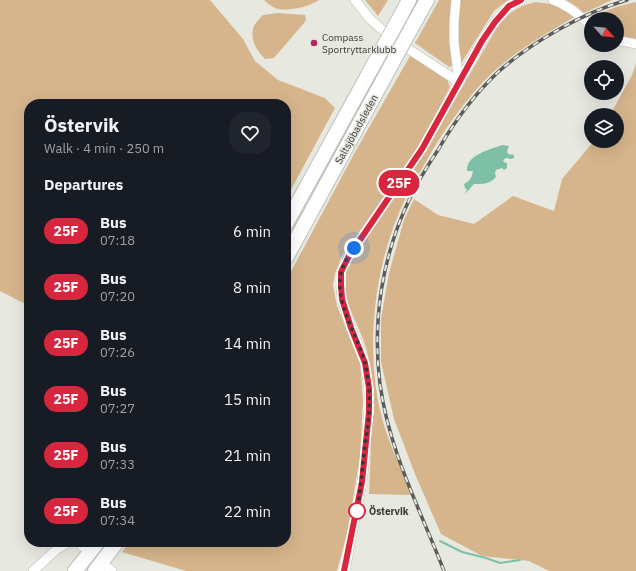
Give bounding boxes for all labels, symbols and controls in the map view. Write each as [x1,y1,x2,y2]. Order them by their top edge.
north arrow [584,12,624,52]
map controls [584,12,624,148]
place label: Compass Sportryttarklubb [322,31,397,56]
marker: Compass Sportryttarklubb [309,38,319,48]
button: locate [584,60,624,100]
street label: Saltsjöbadsleden [332,92,381,166]
button: layers [584,108,624,148]
button: heart [229,112,271,154]
text: Östervik [44,113,119,137]
text: Walk · 4 min · 250 m [44,140,164,157]
line badge: 25F [376,170,422,196]
text: 25F [387,174,412,192]
text: Departures [44,175,123,194]
text: Bus [100,213,127,232]
text: 25F [54,222,79,240]
text: 6 min [233,222,271,241]
text: 07:18 [100,232,135,249]
your location [344,238,364,258]
text: Bus [100,269,127,288]
text: 25F [54,278,79,296]
text: 8 min [233,278,271,297]
text: 07:20 [100,288,135,305]
text: Bus [100,325,127,344]
text: 25F [54,334,79,352]
text: 14 min [224,334,271,353]
text: 07:26 [100,344,135,361]
text: Bus [100,381,127,400]
text: 25F [54,390,79,408]
text: 15 min [224,390,271,409]
text: 07:27 [100,400,135,417]
text: Bus [100,437,127,456]
text: 25F [54,446,79,464]
text: 21 min [224,446,271,465]
text: 07:33 [100,456,135,473]
text: Bus [100,493,127,512]
text: 25F [54,502,79,520]
text: 22 min [224,502,271,521]
marker: Östervik [348,502,366,520]
place label: Östervik [369,505,409,518]
text: 07:34 [100,512,135,529]

